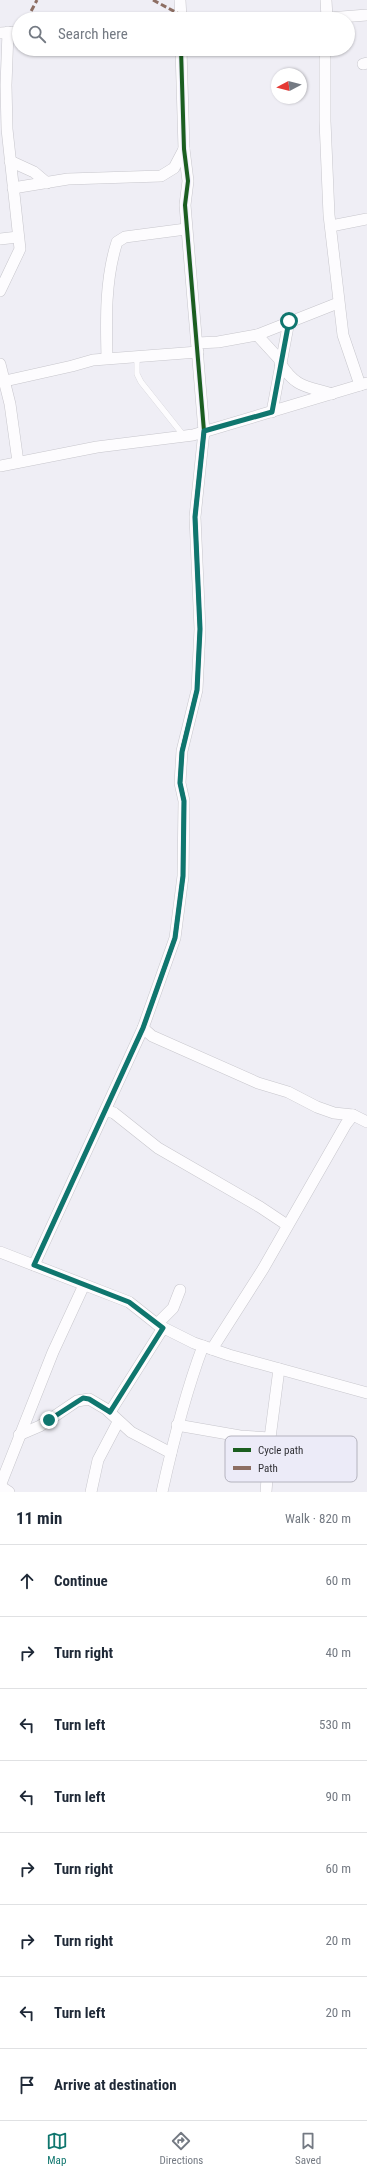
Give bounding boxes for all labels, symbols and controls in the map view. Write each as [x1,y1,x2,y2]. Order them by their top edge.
search box [12,12,355,56]
icon: search [26,23,48,45]
text: Search here [58,25,128,43]
north arrow [271,68,307,104]
route start [280,312,298,330]
route end [40,1411,58,1429]
legend [225,1436,357,1482]
text: Cycle path [258,1444,303,1457]
text: Path [258,1462,278,1475]
text: 11 min [16,1508,62,1528]
text: Walk · 820 m [285,1511,351,1526]
icon: ahead [16,1570,38,1592]
text: Continue [54,1572,108,1590]
text: 60 m [325,1573,351,1588]
icon: right [16,1642,38,1664]
text: Turn right [54,1644,113,1662]
text: 40 m [325,1645,351,1660]
icon: left [16,1714,38,1736]
text: Turn left [54,1716,105,1734]
text: 530 m [319,1717,351,1732]
icon: left [16,1786,38,1808]
text: Turn left [54,1788,105,1806]
text: 90 m [325,1789,351,1804]
icon: right [16,1858,38,1880]
text: Turn right [54,1860,113,1878]
text: 60 m [325,1861,351,1876]
icon: right [16,1930,38,1952]
text: Turn right [54,1932,113,1950]
text: 20 m [325,1933,351,1948]
icon: left [16,2002,38,2024]
text: Turn left [54,2004,105,2022]
text: 20 m [325,2005,351,2020]
icon: arrive [16,2074,38,2096]
text: Arrive at destination [54,2076,177,2094]
tab: Map [46,2130,68,2167]
tab: Directions [159,2130,203,2167]
tab: Saved [295,2130,321,2167]

